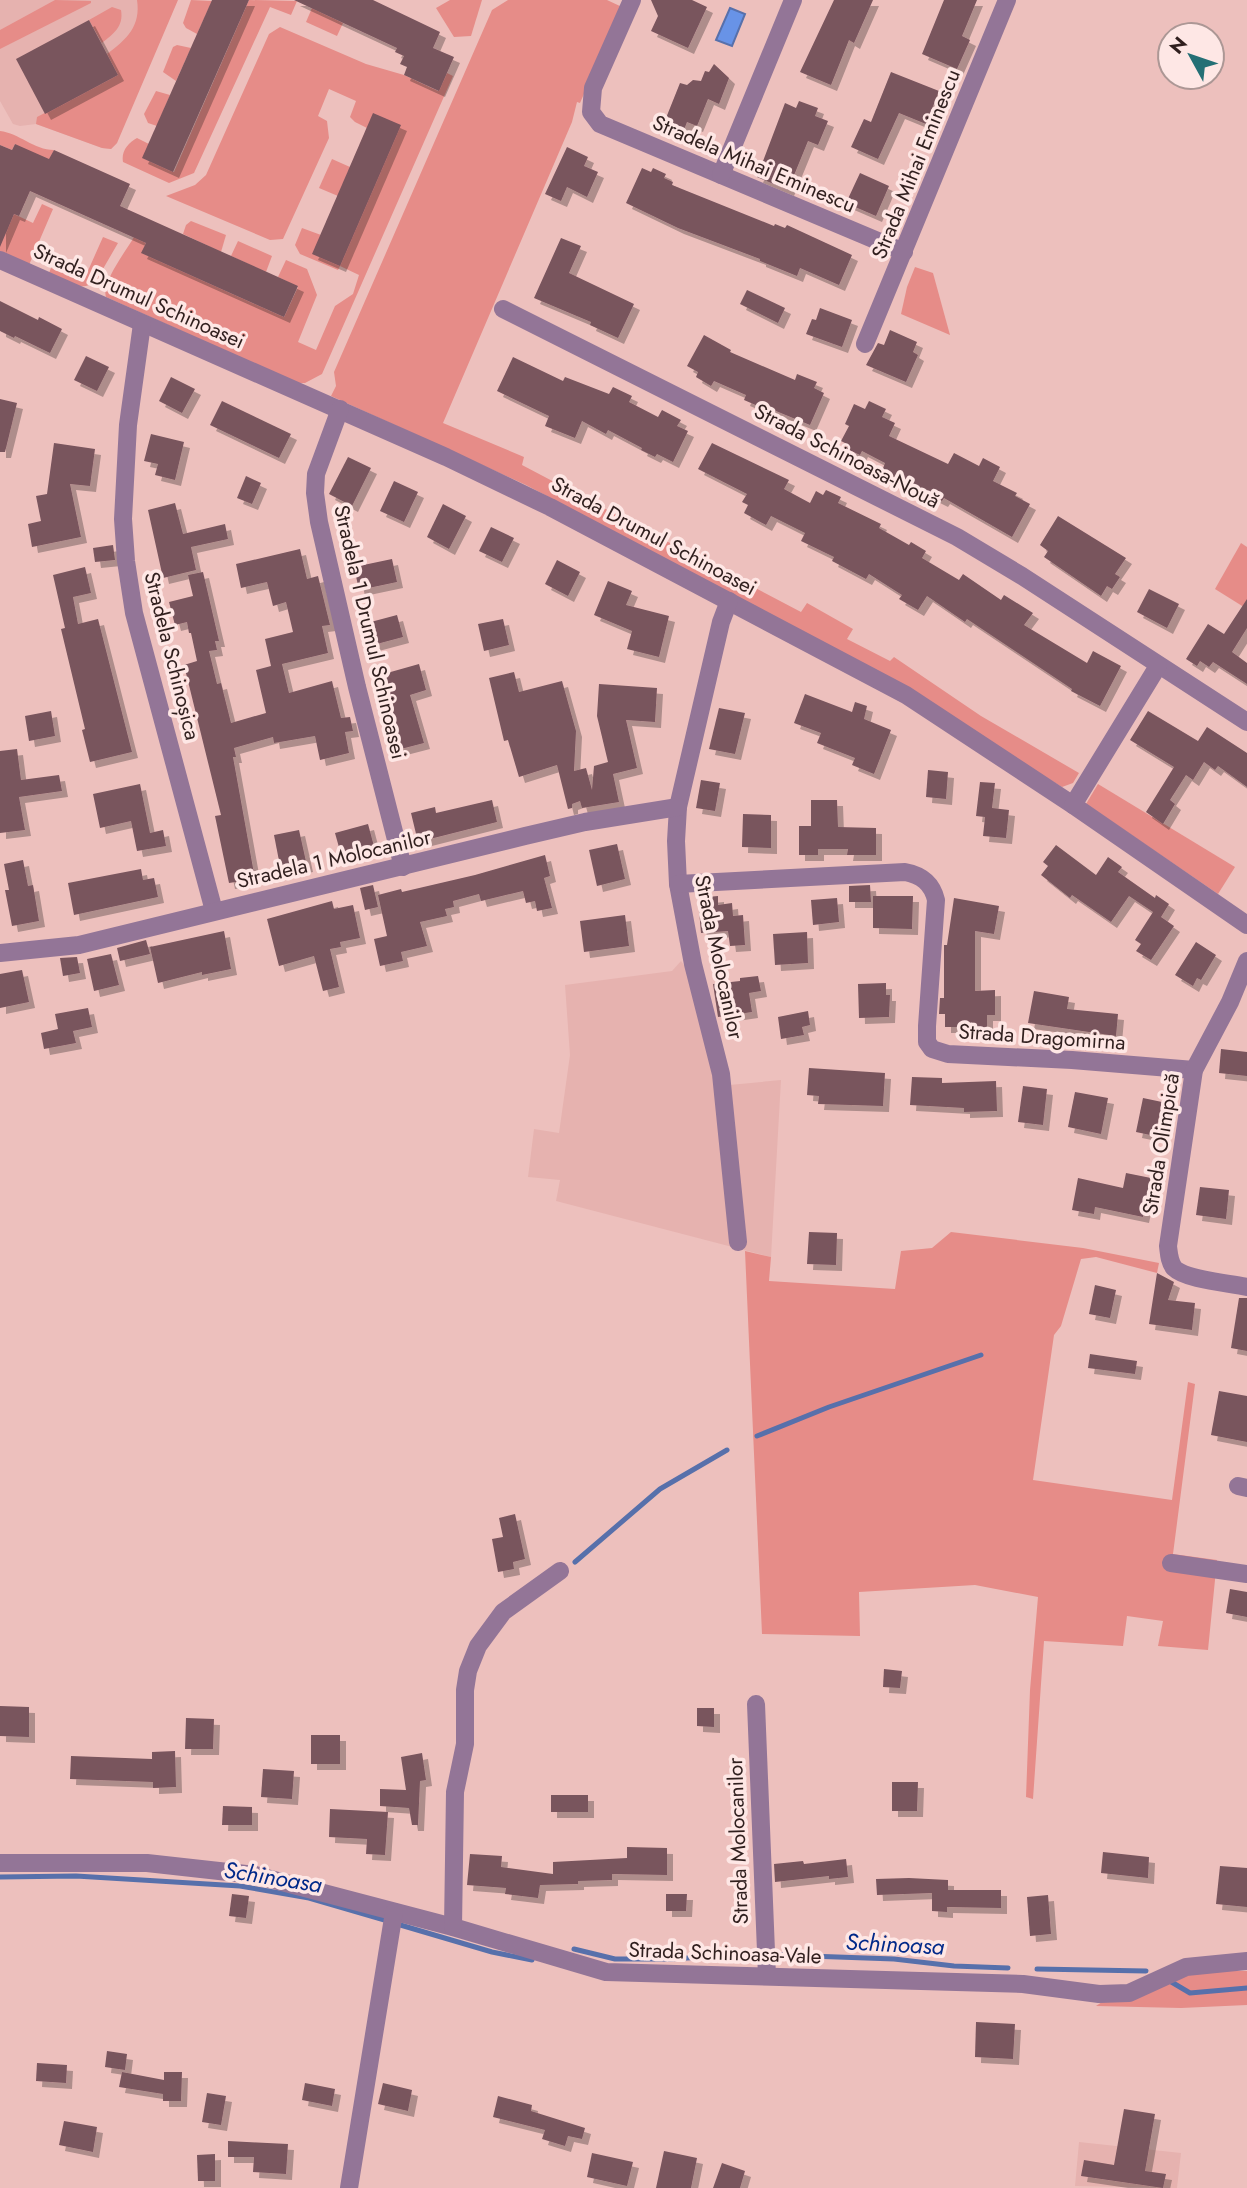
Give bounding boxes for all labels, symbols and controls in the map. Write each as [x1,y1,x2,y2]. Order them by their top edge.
north arrow [1156,21,1226,91]
text: N [1163,31,1194,60]
street label: Strada Mihai Eminescu [864,65,968,263]
street label: Stradela Mihai Eminescu [648,108,860,220]
street label: Strada Drumul Schinoasei [28,236,250,356]
street label: Strada Schinoasa-Nouă [749,396,945,516]
street label: Strada Drumul Schinoasei [546,469,762,603]
street label: Stradela 1 Drumul Schinoasei [326,502,414,762]
street label: Stradela Schinoșica [137,569,207,743]
street label: Stradela 1 Molocanilor [234,822,435,896]
street label: Strada Molocanilor [687,872,751,1043]
street label: Strada Dragomirna [957,1016,1127,1058]
street label: Strada Olimpică [1135,1071,1187,1217]
street label: Strada Molocanilor [720,1756,756,1925]
water label: Schinoasa [222,1852,325,1902]
water label: Schinoasa [845,1924,945,1964]
street label: Strada Schinoasa-Vale [628,1935,822,1971]

